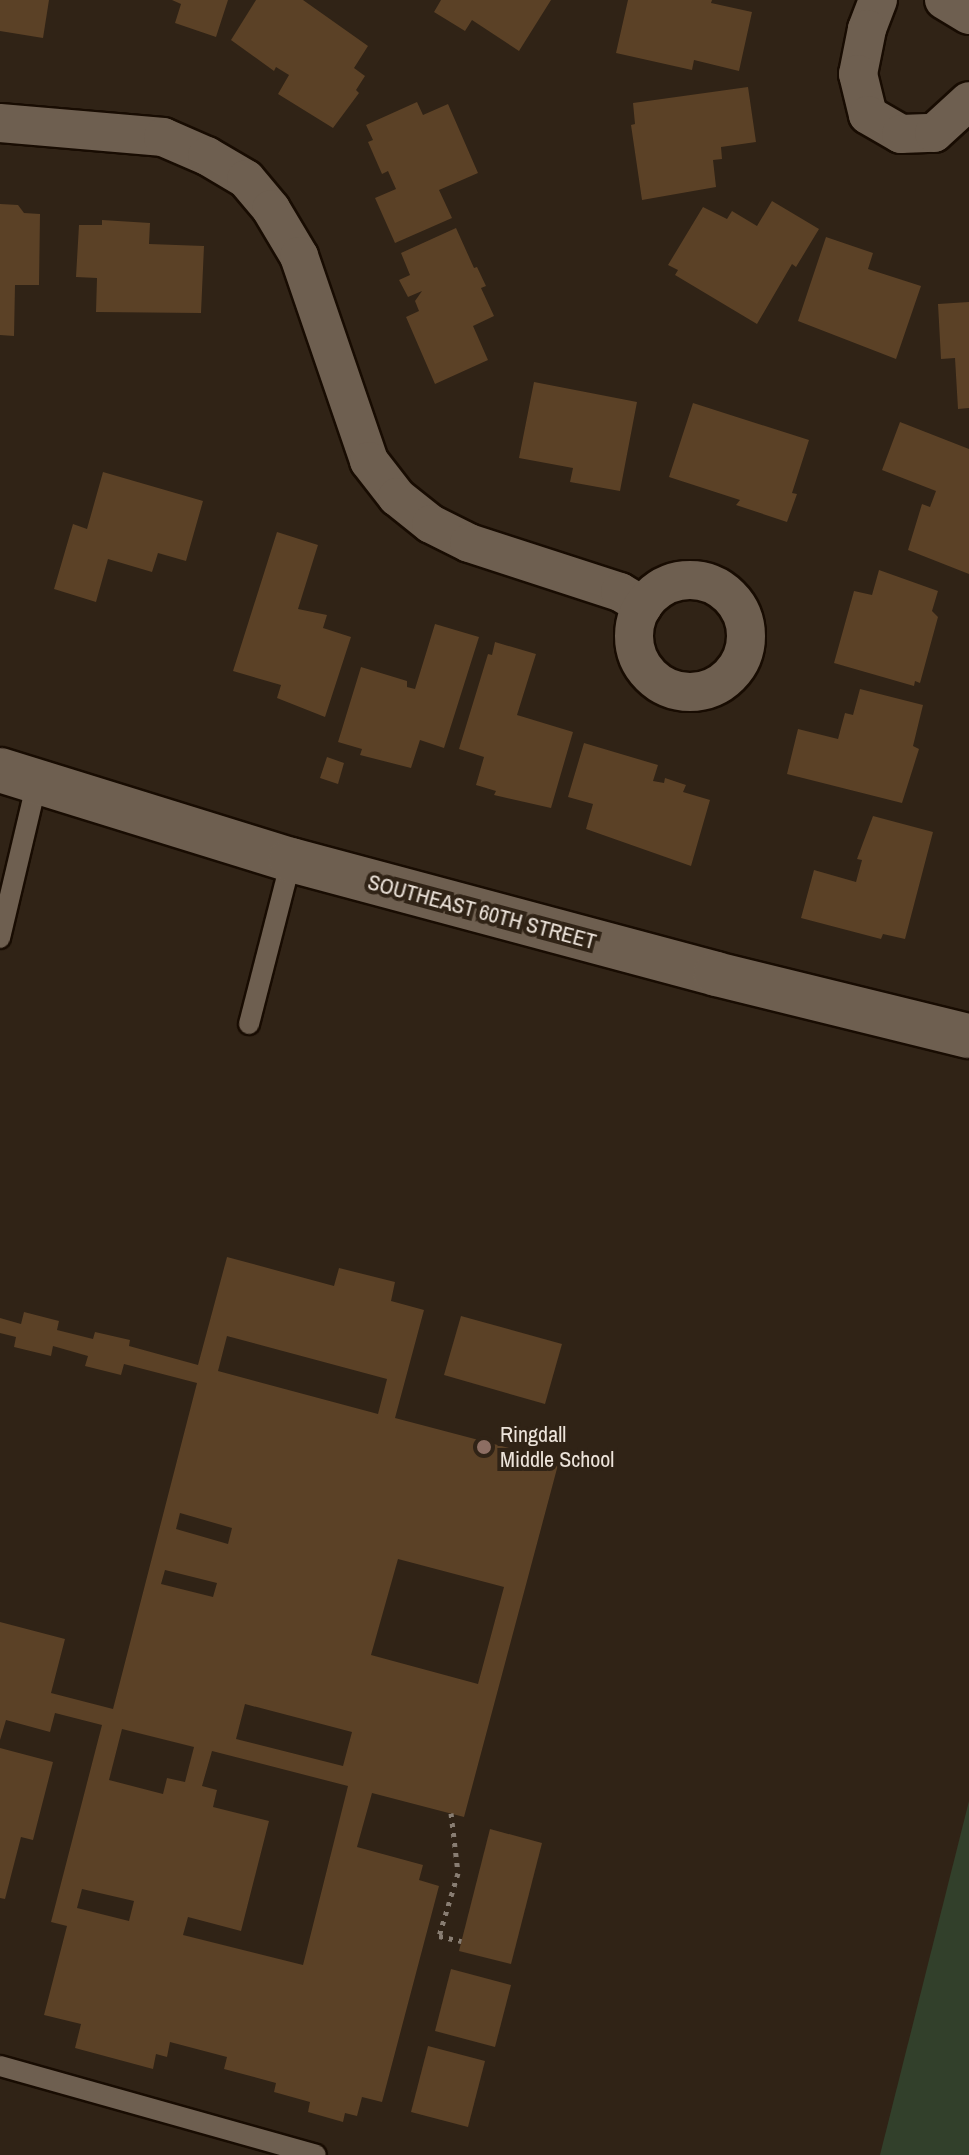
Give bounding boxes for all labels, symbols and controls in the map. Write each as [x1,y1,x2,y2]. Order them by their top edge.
street label: SOUTHEAST 60TH STREET [365,869,599,955]
place label: Ringdall Middle School [500,1421,614,1472]
marker: Ringdall Middle School [475,1438,493,1456]

